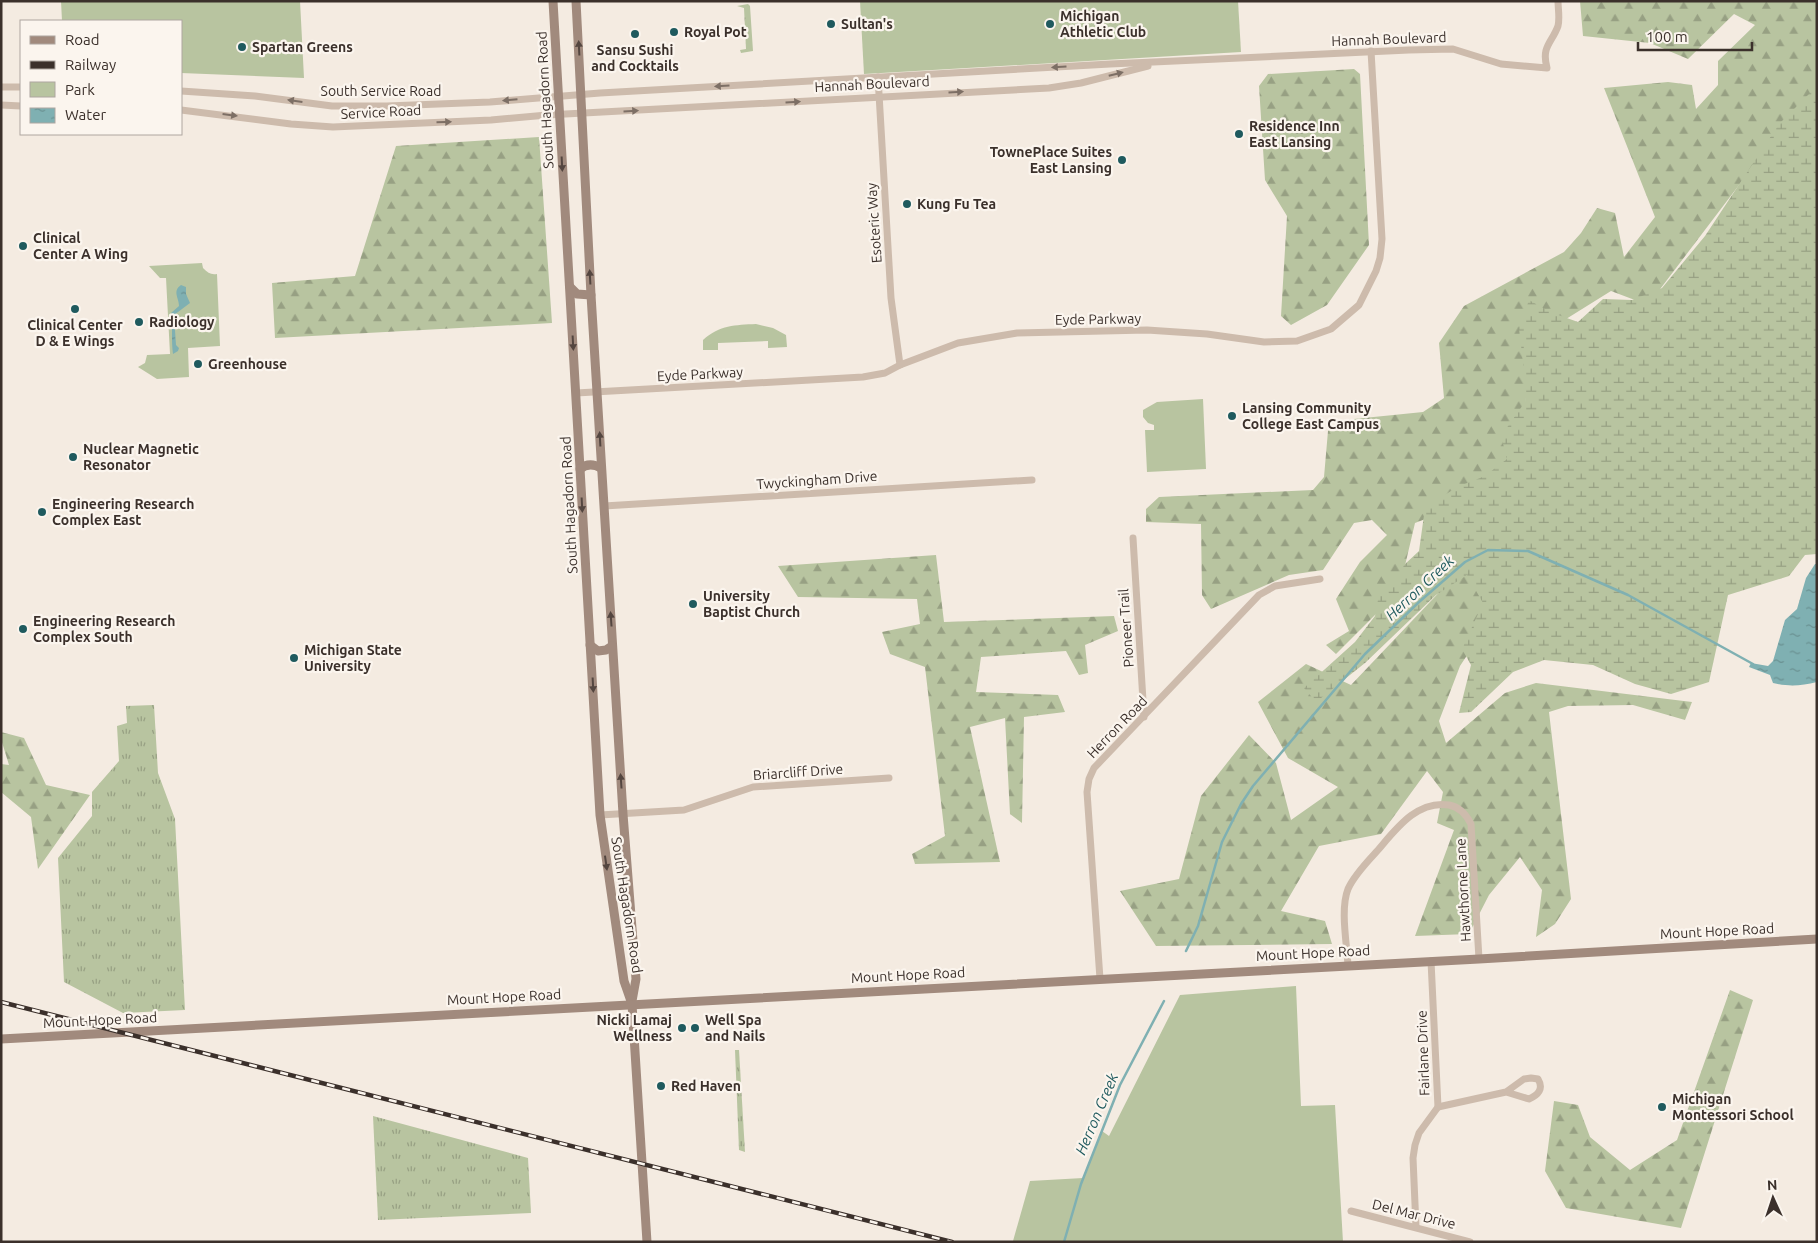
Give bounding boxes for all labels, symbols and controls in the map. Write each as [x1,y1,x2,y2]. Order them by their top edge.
place label: Michigan Athletic Club [1060,8,1146,40]
place label: Sultan's [841,16,893,32]
marker: Sultan's [825,18,837,30]
marker: Michigan Athletic Club [1044,18,1056,30]
legend [20,20,182,135]
scale bar [1638,20,1752,52]
place label: Royal Pot [684,24,747,40]
marker: Royal Pot [668,26,680,38]
marker: Sansu Sushi and Cocktails [629,28,641,40]
text: 100 m [1646,28,1688,45]
street label: Hannah Boulevard [1331,29,1447,49]
text: Road [65,31,100,48]
street label: South Hagadorn Road [533,31,557,169]
place label: Spartan Greens [252,39,353,55]
one-way arrow [574,39,582,55]
marker: Spartan Greens [236,41,248,53]
place label: Sansu Sushi and Cocktails [591,42,679,74]
text: Railway [65,56,116,73]
one-way arrow [1051,63,1067,71]
one-way arrow [1109,70,1124,78]
street label: Hannah Boulevard [814,73,930,95]
text: Park [65,81,95,98]
one-way arrow [714,82,730,90]
street label: South Service Road [321,83,441,99]
one-way arrow [948,88,964,96]
one-way arrow [502,96,518,104]
one-way arrow [287,97,303,105]
one-way arrow [786,97,802,105]
street label: Service Road [340,102,422,122]
text: Water [65,106,106,123]
one-way arrow [623,106,639,114]
one-way arrow [222,111,238,119]
one-way arrow [436,118,452,126]
place label: Residence Inn East Lansing [1249,118,1340,150]
marker: Residence Inn East Lansing [1233,128,1245,140]
place label: TownePlace Suites East Lansing [990,144,1112,176]
marker: TownePlace Suites East Lansing [1116,154,1128,166]
one-way arrow [559,156,567,172]
street label: Esoteric Way [863,182,885,264]
place label: Kung Fu Tea [917,196,996,212]
marker: Kung Fu Tea [901,198,913,210]
place label: Clinical Center A Wing [33,230,128,262]
marker: Clinical Center A Wing [17,240,29,252]
one-way arrow [585,269,593,285]
marker: Clinical Center D & E Wings [69,303,81,315]
street label: Eyde Parkway [1055,310,1141,328]
place label: Radiology [149,314,215,330]
marker: Radiology [133,316,145,328]
place label: Clinical Center D & E Wings [27,317,123,349]
one-way arrow [569,336,577,352]
place label: Greenhouse [208,356,287,372]
marker: Greenhouse [192,358,204,370]
street label: Eyde Parkway [657,364,744,384]
place label: Lansing Community College East Campus [1242,400,1379,432]
marker: Lansing Community College East Campus [1226,410,1238,422]
one-way arrow [595,431,603,447]
street label: South Hagadorn Road [557,436,581,574]
place label: Nuclear Magnetic Resonator [83,441,199,473]
marker: Nuclear Magnetic Resonator [67,451,79,463]
street label: Twyckingham Drive [756,468,878,492]
place label: Engineering Research Complex East [52,496,194,528]
one-way arrow [579,498,587,514]
marker: Engineering Research Complex East [36,506,48,518]
water label: Herron Creek [1382,552,1457,624]
place label: University Baptist Church [703,588,800,620]
street label: Pioneer Trail [1115,588,1137,668]
marker: University Baptist Church [687,598,699,610]
one-way arrow [606,611,614,627]
place label: Engineering Research Complex South [33,613,175,645]
marker: Engineering Research Complex South [17,623,29,635]
place label: Michigan State University [304,642,402,674]
marker: Michigan State University [288,652,300,664]
one-way arrow [589,677,597,693]
street label: Herron Road [1084,693,1150,761]
street label: Briarcliff Drive [752,761,844,783]
one-way arrow [616,773,624,789]
street label: South Hagadorn Road [608,836,646,974]
street label: Hawthorne Lane [1452,838,1474,942]
one-way arrow [603,855,611,871]
street label: Mount Hope Road [1659,920,1775,942]
street label: Mount Hope Road [1255,942,1371,964]
street label: Mount Hope Road [850,964,966,986]
street label: Mount Hope Road [446,986,562,1008]
street label: Mount Hope Road [42,1009,158,1031]
street label: Fairlane Drive [1414,1010,1432,1096]
place label: Nicki Lamaj Wellness [597,1012,672,1044]
place label: Well Spa and Nails [705,1012,766,1044]
marker: Nicki Lamaj Wellness [676,1022,688,1034]
marker: Well Spa and Nails [689,1022,701,1034]
water label: Herron Creek [1072,1070,1121,1157]
place label: Red Haven [671,1078,741,1094]
marker: Red Haven [655,1080,667,1092]
place label: Michigan Montessori School [1672,1091,1794,1123]
marker: Michigan Montessori School [1656,1101,1668,1113]
north arrow [1748,1173,1798,1223]
text: N [1767,1177,1778,1193]
street label: Del Mar Drive [1371,1196,1457,1232]

